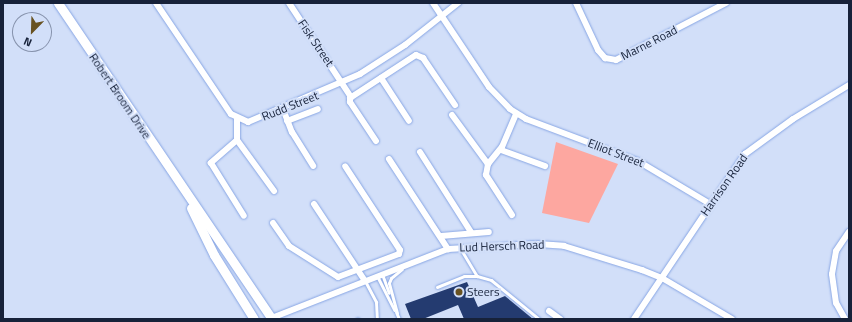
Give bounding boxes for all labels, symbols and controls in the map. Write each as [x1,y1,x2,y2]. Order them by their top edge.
north arrow [12,12,52,52]
street label: Fisk Street [295,17,337,69]
street label: Marne Road [618,23,680,63]
text: N [21,33,34,51]
street label: Robert Broom Drive [86,51,154,141]
street label: Rudd Street [259,88,321,124]
street label: Elliot Street [586,136,646,170]
street label: Harrison Road [697,151,751,219]
street label: Lud Hersch Road [459,237,545,255]
place label: Steers [467,285,499,299]
marker: Steers [454,287,464,297]

